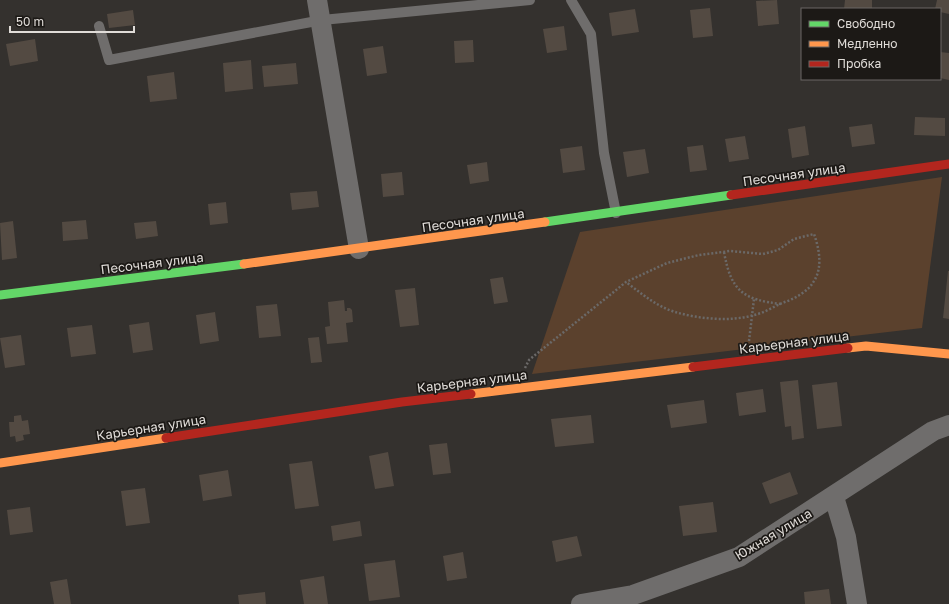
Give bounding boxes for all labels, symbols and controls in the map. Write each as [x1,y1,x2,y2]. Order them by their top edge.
scale bar [10,8,134,34]
legend [801,8,941,80]
text: 50 m [16,14,44,29]
text: Свободно [837,16,895,31]
text: Медленно [837,36,897,51]
text: Пробка [837,56,881,71]
street label: Песочная улица [742,159,846,189]
street label: Песочная улица [421,205,525,235]
street label: Песочная улица [100,249,204,277]
street label: Карьерная улица [738,327,850,357]
street label: Карьерная улица [416,366,528,396]
street label: Карьерная улица [95,410,207,444]
street label: Южная улица [732,505,814,563]

